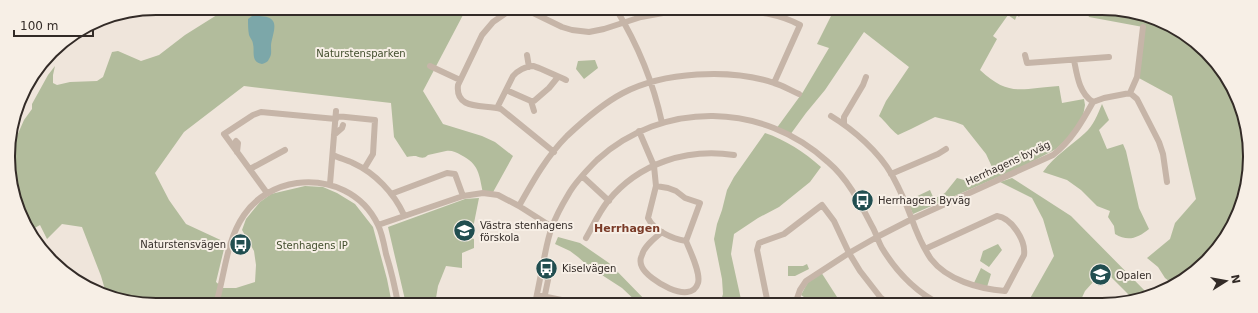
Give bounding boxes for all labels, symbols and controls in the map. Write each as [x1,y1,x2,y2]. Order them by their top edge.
scale bar [14,12,93,38]
text: 100 m [20,19,58,33]
park label: Naturstensparken [316,48,406,59]
street label: Herrhagens byväg [964,139,1052,187]
bus stop icon: Herrhagens Byväg [850,187,876,213]
place label: Herrhagens Byväg [878,195,970,206]
school or university icon: Västra stenhagens förskola [451,218,477,244]
place label: Västra stenhagens förskola [480,220,573,243]
district label: Herrhagen [594,222,660,235]
bus stop icon: Naturstensvägen [228,231,254,257]
place label: Naturstensvägen [140,239,226,250]
park label: Stenhagens IP [276,240,348,251]
bus stop icon: Kiselvägen [533,255,559,281]
north arrow [1206,261,1246,301]
school or university icon: Opalen [1087,262,1113,288]
place label: Kiselvägen [562,263,616,274]
place label: Opalen [1116,270,1152,281]
text: N [1228,273,1243,285]

